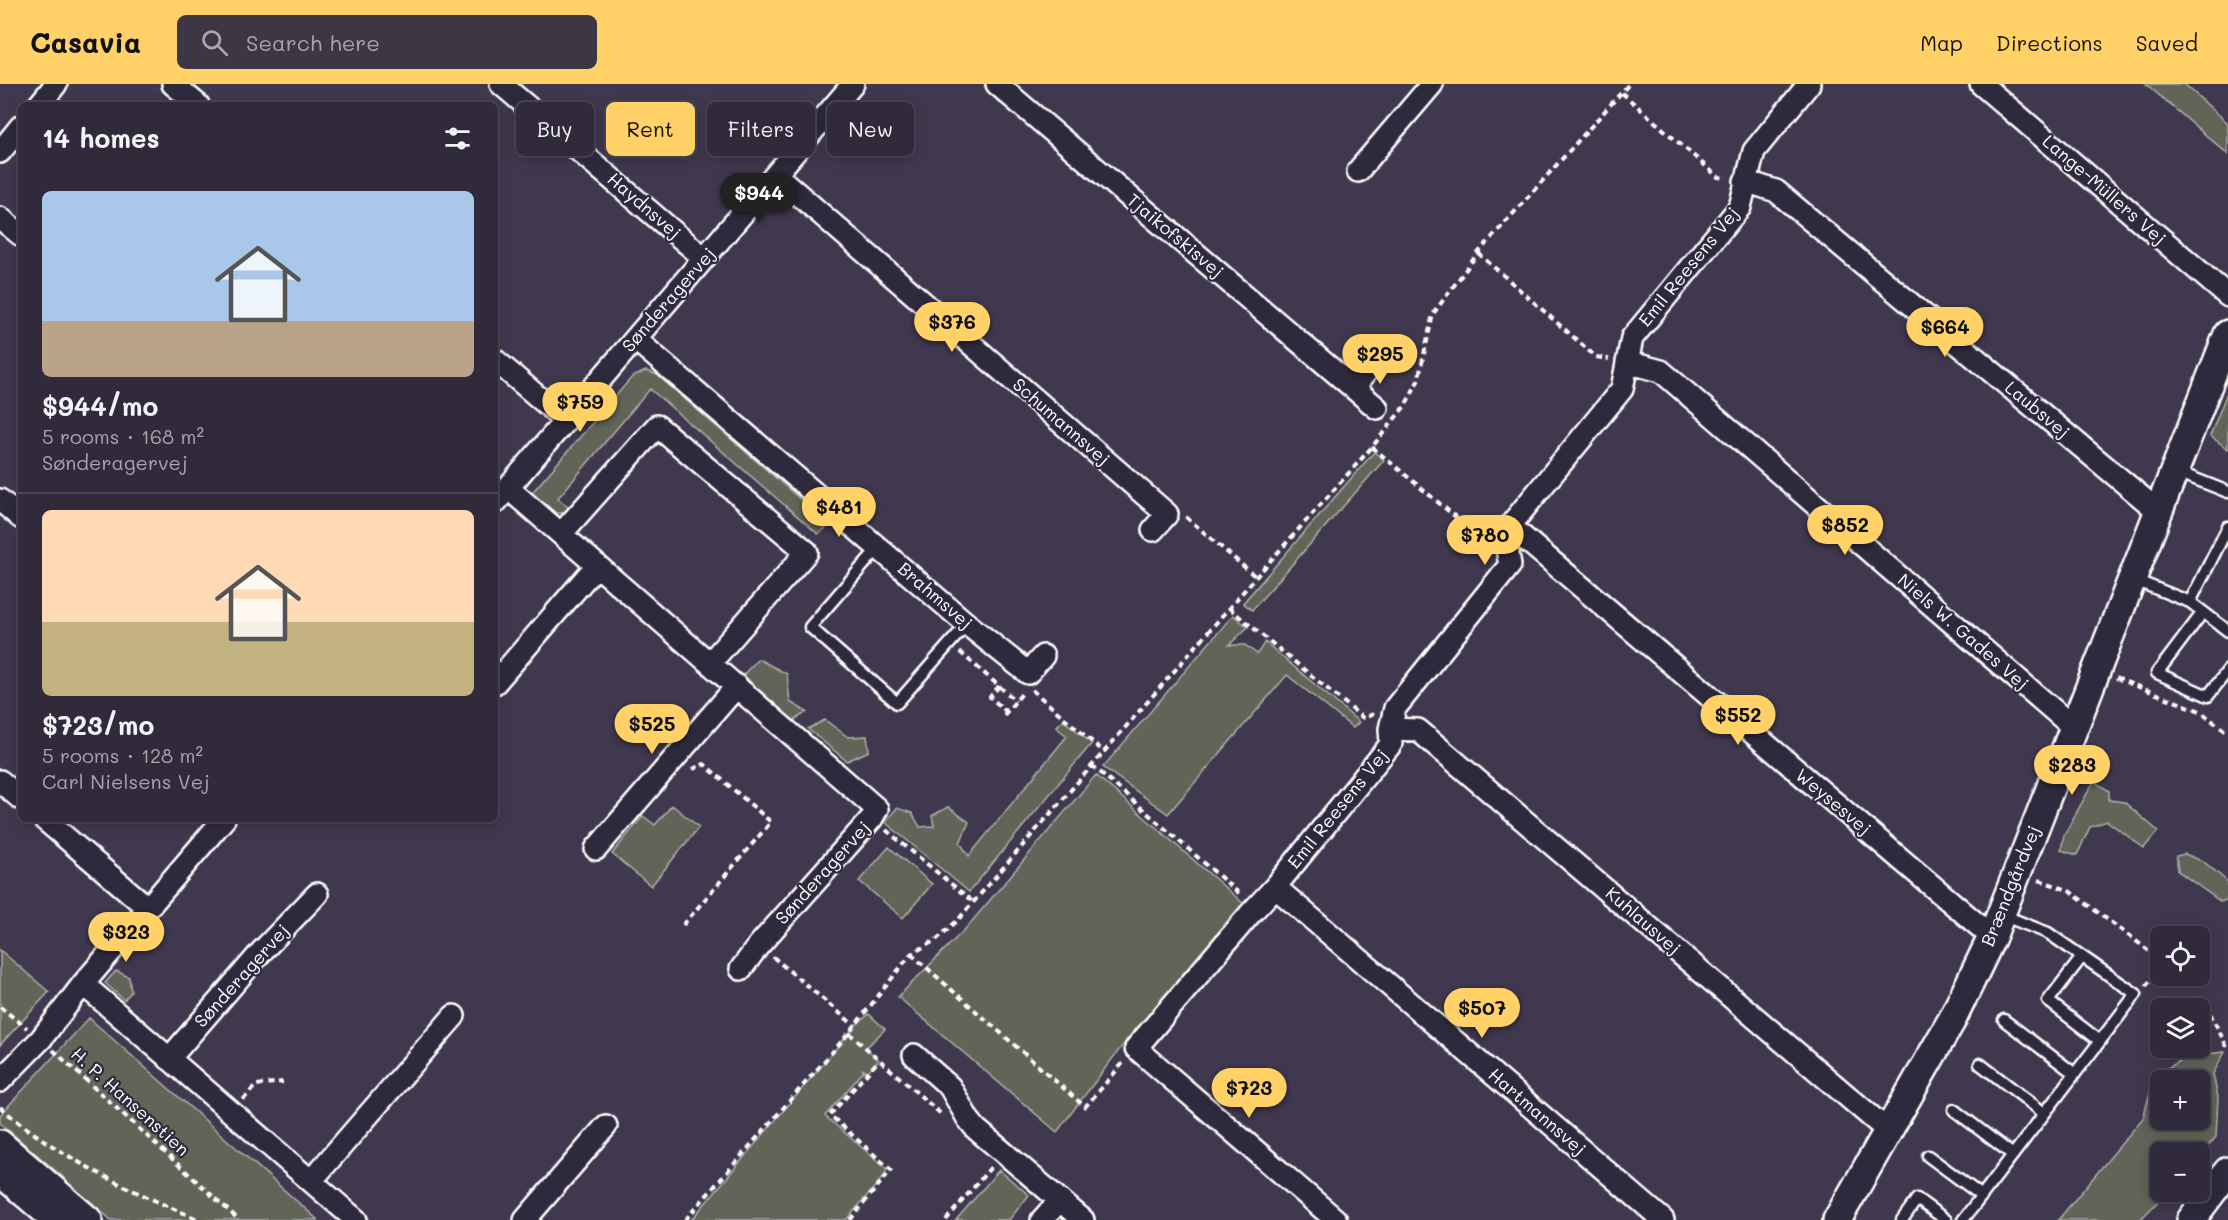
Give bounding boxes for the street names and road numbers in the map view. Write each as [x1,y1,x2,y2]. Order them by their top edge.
street label: Lange-Müllers Vej [2038,129,2172,250]
street label: Haydnsvej [603,167,687,244]
street label: Tjaikofskisvej [1122,188,1229,283]
street label: Emil Reesens Vej [1633,202,1744,331]
street label: Sønderagervej [616,242,720,357]
street label: Schumannsvej [1008,372,1115,470]
street label: Laubsvej [2000,375,2075,443]
street label: Brahmsvej [893,556,978,634]
street label: Niels W. Gades Vej [1893,568,2034,695]
street label: Emil Reesens Vej [1282,744,1393,873]
street label: Weysesvej [1791,763,1876,840]
street label: Sønderagervej [769,816,875,929]
street label: Brændgårdvej [1975,822,2045,950]
street label: Kuhlausvej [1601,881,1686,959]
street label: Sønderagervej [188,919,294,1032]
street label: H. P. Hansenstien [66,1042,195,1161]
street label: Hartmannsvej [1484,1062,1592,1160]

